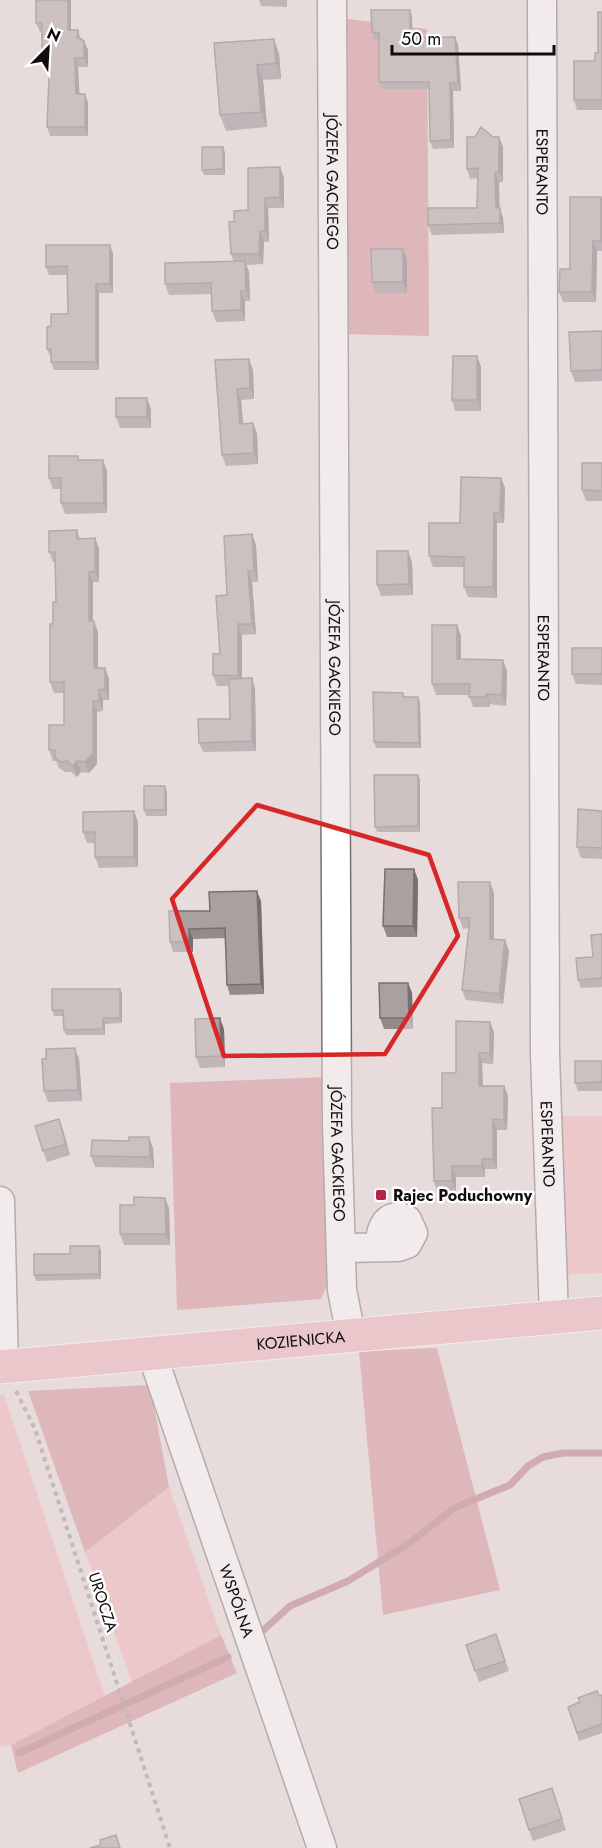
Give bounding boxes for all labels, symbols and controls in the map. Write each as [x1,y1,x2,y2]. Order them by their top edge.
north arrow [18,18,78,78]
scale bar [392,18,554,56]
text: N [43,22,64,48]
text: 50 m [401,26,441,52]
street label: JÓZEFA GACKIEGO [321,112,345,250]
street label: ESPERANTO [531,129,554,215]
street label: JÓZEFA GACKIEGO [323,598,347,736]
street label: ESPERANTO [532,615,555,701]
street label: JÓZEFA GACKIEGO [325,1084,351,1222]
street label: ESPERANTO [535,1100,561,1188]
place label: Rajec Poduchowny [393,1184,533,1207]
marker: Rajec Poduchowny [374,1188,388,1202]
street label: KOZIENICKA [256,1325,346,1355]
street label: WSPÓLNA [214,1561,260,1641]
street label: UROCZA [83,1569,124,1635]

